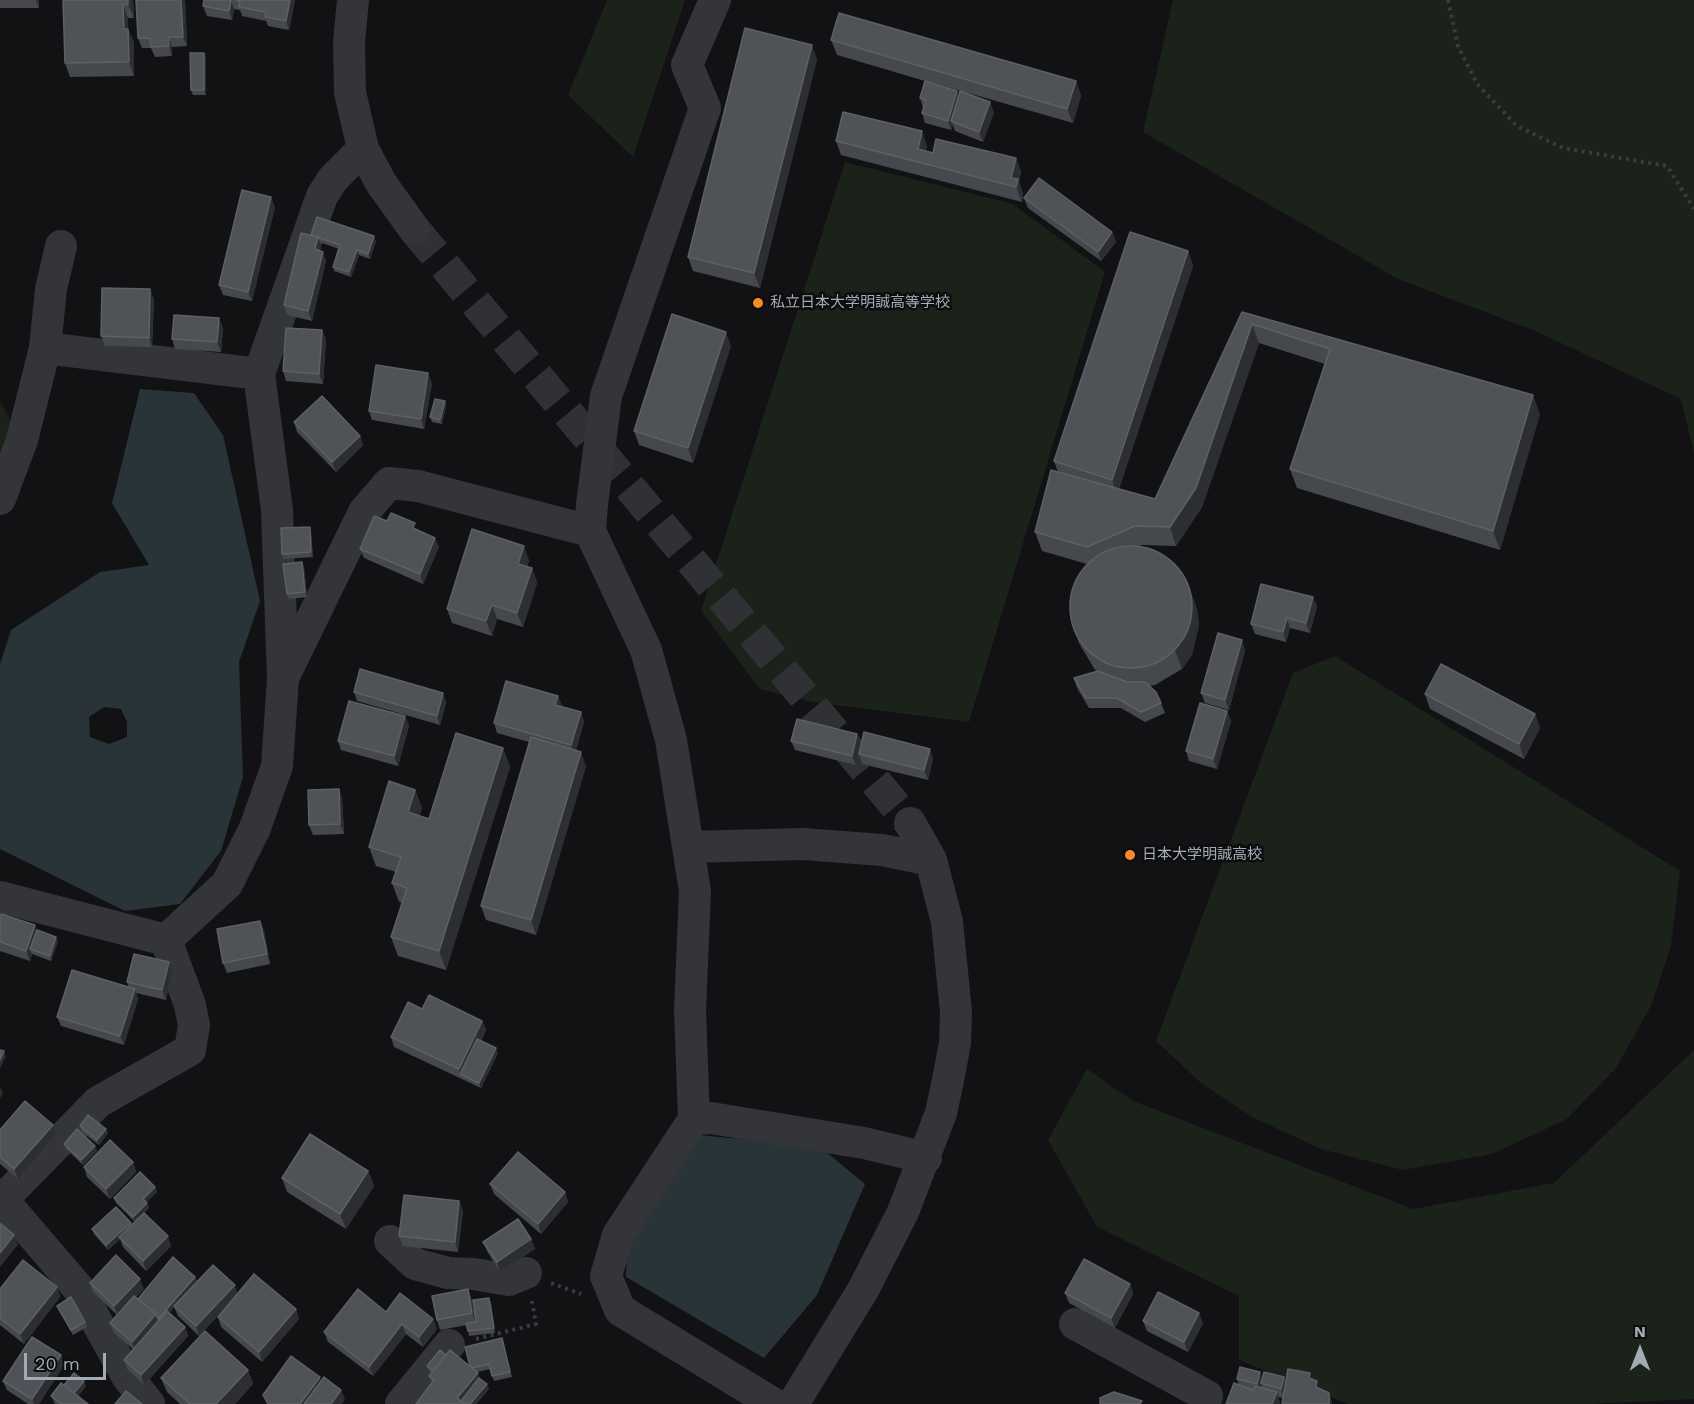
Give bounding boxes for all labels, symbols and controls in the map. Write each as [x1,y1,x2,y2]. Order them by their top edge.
place label: 私立日本大学明誠高等学校 [770,294,950,312]
marker: 私立日本大学明誠高等学校 [751,296,765,310]
place label: 日本大学明誠高校 [1142,846,1262,864]
marker: 日本大学明誠高校 [1123,848,1137,862]
north arrow [1610,1320,1670,1380]
text: N [1634,1322,1646,1341]
scale bar [27,1341,110,1379]
text: 20 m [35,1353,80,1374]

